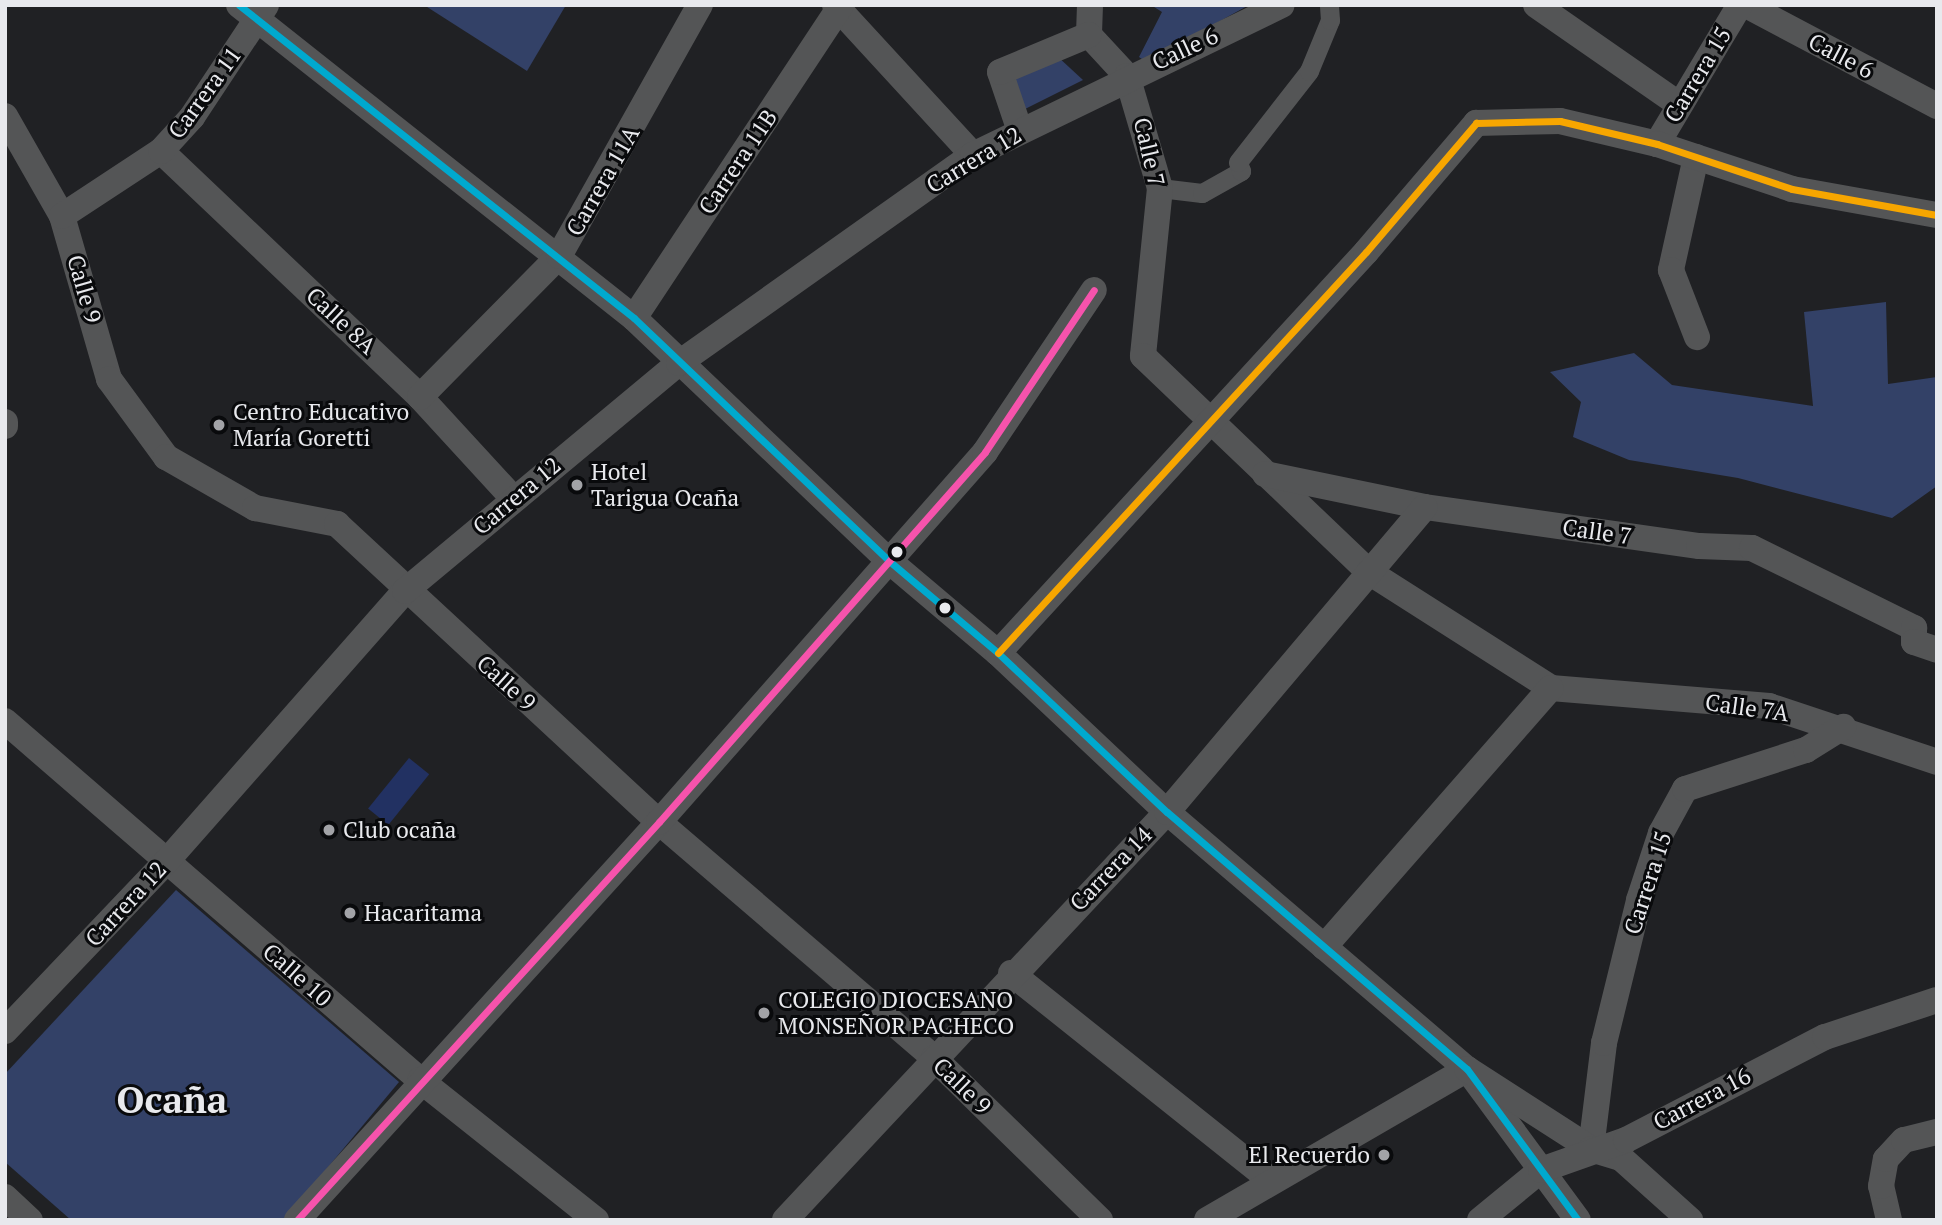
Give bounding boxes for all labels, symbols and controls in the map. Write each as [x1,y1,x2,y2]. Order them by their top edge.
street label: Calle 6 [1148,22,1222,76]
street label: Carrera 15 [1659,22,1737,128]
street label: Calle 6 [1804,27,1878,85]
street label: Carrera 11 [163,42,247,144]
street label: Carrera 11B [693,104,783,220]
street label: Calle 7 [1128,115,1170,189]
street label: Carrera 11A [561,121,645,241]
street label: Carrera 12 [921,121,1027,199]
street label: Calle 9 [61,252,107,326]
street label: Calle 8A [300,282,382,360]
place label: Centro Educativo María Goretti [233,398,409,452]
marker: Centro Educativo María Goretti [211,417,227,433]
street label: Carrera 12 [467,451,567,541]
place label: Hotel Tarigua Ocaña [591,458,739,512]
marker: Hotel Tarigua Ocaña [569,477,585,493]
street label: Calle 7 [1561,513,1633,551]
unlabelled marker [890,545,904,559]
unlabelled marker [938,601,952,615]
street label: Calle 9 [471,649,541,717]
street label: Calle 7A [1704,688,1790,728]
place label: Club ocaña [343,816,456,844]
street label: Carrera 14 [1064,821,1158,917]
marker: Club ocaña [321,822,337,838]
street label: Carrera 15 [1618,828,1678,938]
street label: Carrera 12 [80,856,172,952]
place label: Hacaritama [364,899,482,927]
marker: Hacaritama [342,905,358,921]
street label: Calle 10 [257,938,337,1012]
place label: COLEGIO DIOCESANO MONSEÑOR PACHECO [778,986,1014,1040]
marker: COLEGIO DIOCESANO MONSEÑOR PACHECO [756,1005,772,1021]
street label: Calle 9 [927,1052,997,1120]
street label: Carrera 16 [1649,1062,1755,1136]
district label: Ocaña [117,1078,227,1122]
place label: El Recuerdo [1249,1141,1370,1169]
marker: El Recuerdo [1376,1147,1392,1163]

